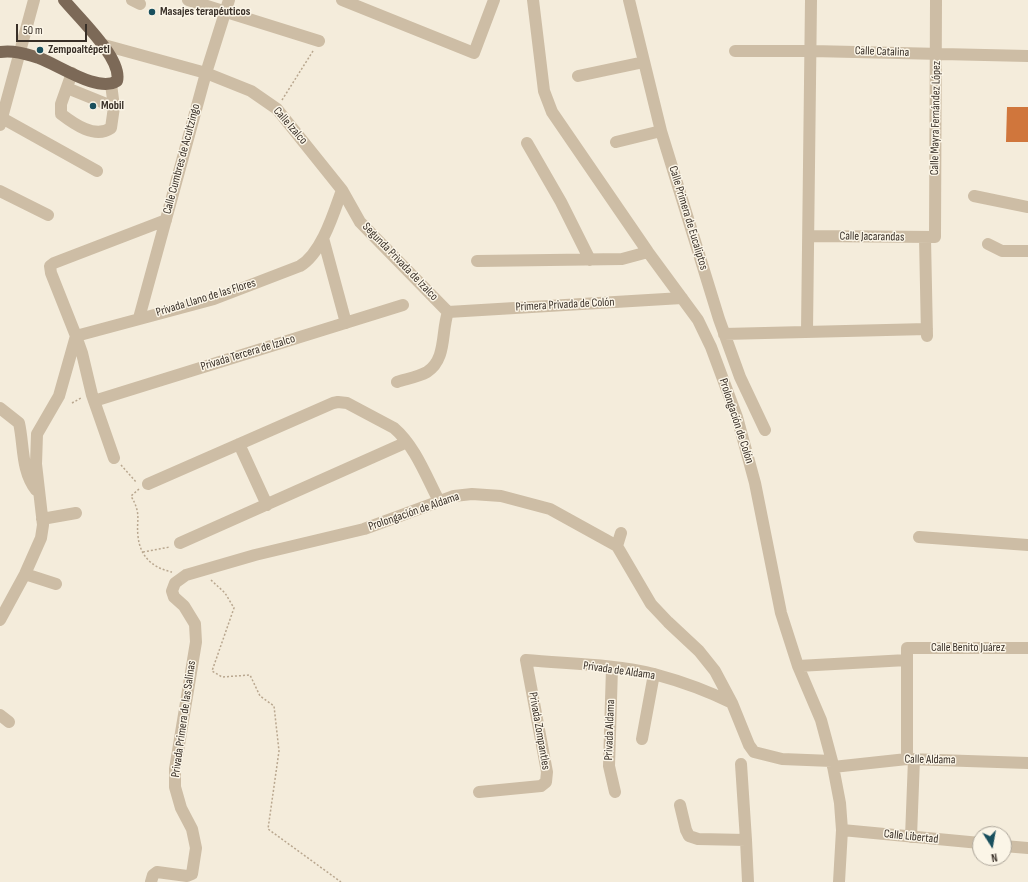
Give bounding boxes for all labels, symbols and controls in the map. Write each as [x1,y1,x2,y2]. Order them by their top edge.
place label: Masajes terapéuticos [160,5,250,19]
marker: Masajes terapéuticos [147,7,157,17]
scale bar [18,16,89,42]
text: 50 m [23,23,43,38]
place label: Zempoaltépetl [48,43,110,57]
street label: Calle Catalina [855,44,909,60]
marker: Zempoaltépetl [35,45,45,55]
street label: Calle Mayra Fernández López [928,61,944,175]
place label: Mobil [101,99,124,113]
marker: Mobil [88,101,98,111]
street label: Calle Cumbres de Acultzingo [160,102,204,216]
street label: Calle Izalco [270,104,310,148]
street label: Calle Primera de Eucaliptos [665,164,711,272]
street label: Segunda Privada de Izalco [359,220,441,304]
street label: Calle Jacarandas [840,229,904,245]
street label: Privada Llano de las Flores [154,276,258,320]
street label: Primera Privada de Colón [515,295,615,315]
street label: Privada Tercera de Izalco [199,332,297,374]
street label: Prolongación de Colón [715,377,757,465]
street label: Prolongación de Aldama [367,490,461,534]
street label: Calle Benito Juárez [931,641,1005,655]
street label: Privada de Aldama [582,659,656,683]
street label: Privada Primera de las Salinas [169,660,199,778]
street label: Privada Zompantles [525,691,553,771]
street label: Privada Aldama [602,699,618,761]
street label: Calle Aldama [904,752,956,768]
north arrow [972,826,1012,866]
street label: Calle Libertad [883,827,939,847]
text: N [990,850,998,864]

